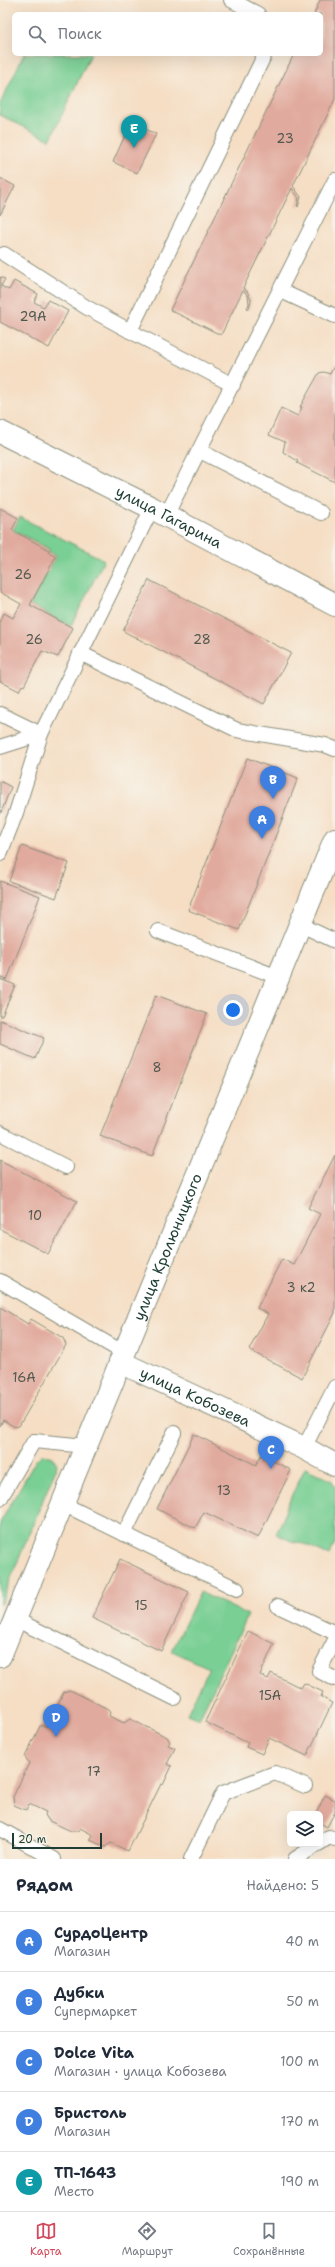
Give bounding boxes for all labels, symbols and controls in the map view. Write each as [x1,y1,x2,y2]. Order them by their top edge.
search box [12,12,323,56]
icon: search [26,23,48,45]
text: Поиск [58,24,102,44]
pin: E [121,115,147,148]
house number: 23 [276,130,294,147]
house number: 29А [20,308,46,325]
street label: улица Гагарина [112,481,226,553]
house number: 26 [14,566,32,583]
house number: 26 [25,631,43,648]
house number: 28 [193,631,211,648]
pin: B [260,766,286,799]
pin: A [249,806,275,839]
your location [223,1000,243,1020]
house number: 8 [152,1059,162,1076]
street label: улица Кролюницкого [129,1170,207,1324]
house number: 10 [28,1207,42,1224]
house number: 3 к2 [286,1279,316,1296]
street label: улица Кобозева [137,1363,254,1432]
house number: 16А [12,1369,36,1386]
pin: C [258,1436,284,1469]
house number: 13 [217,1482,231,1499]
house number: 15 [134,1597,148,1614]
house number: 15А [259,1687,281,1704]
pin: D [43,1704,69,1737]
house number: 17 [87,1763,101,1780]
map controls [287,1811,323,1847]
button: layers [287,1811,323,1847]
scale bar [12,1831,102,1850]
text: 20 m [18,1832,46,1847]
text: Рядом [16,1874,73,1896]
text: Найдено: 5 [246,1877,319,1894]
text: СурдоЦентр [54,1923,148,1943]
text: A [24,1933,34,1950]
text: 40 m [285,1933,319,1950]
text: Магазин [54,1943,110,1960]
text: Дубки [54,1983,104,2003]
text: B [25,1993,33,2010]
text: 50 m [286,1993,319,2010]
text: Супермаркет [54,2003,137,2020]
text: Dolce Vita [54,2043,134,2063]
text: C [25,2053,33,2070]
text: 100 m [280,2053,319,2070]
text: Магазин · улица Кобозева [54,2063,227,2080]
text: Бристоль [54,2103,127,2123]
text: D [24,2113,34,2130]
text: 170 m [281,2113,319,2130]
text: Магазин [54,2123,110,2140]
text: ТП-1643 [54,2163,116,2183]
text: E [25,2173,33,2190]
text: 190 m [280,2173,319,2190]
text: Место [54,2183,94,2200]
tab: Карта [30,2220,62,2259]
tab: Маршрут [122,2220,173,2259]
tab: Сохранённые [233,2220,305,2259]

